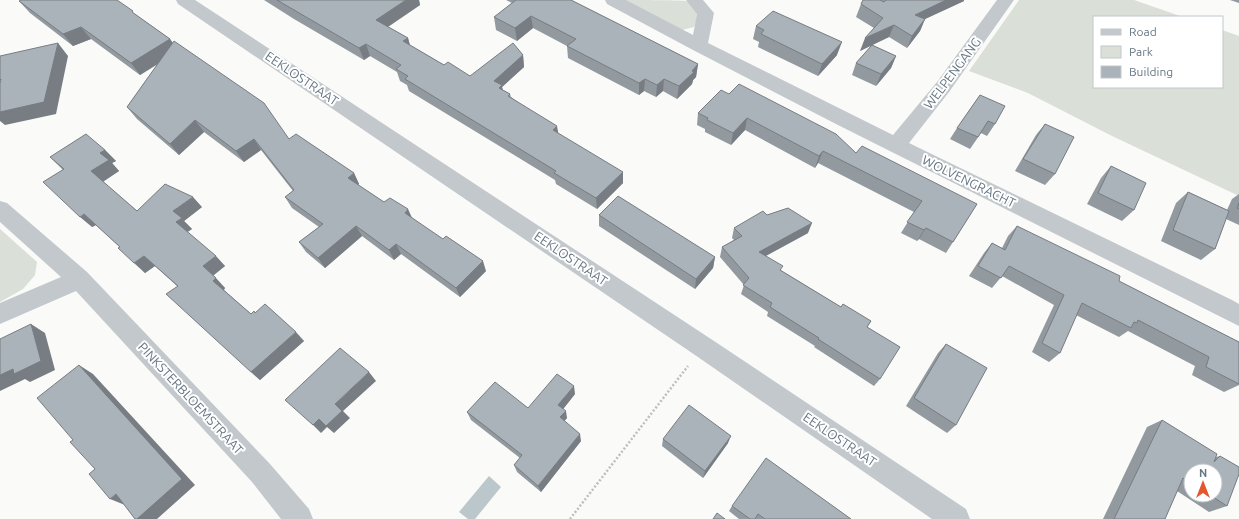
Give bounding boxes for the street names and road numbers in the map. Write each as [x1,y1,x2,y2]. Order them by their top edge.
street label: WELPENGANG [921,35,983,111]
street label: EEKLOSTRAAT [263,48,341,108]
street label: WOLVENGRACHT [920,152,1018,210]
street label: EEKLOSTRAAT [532,228,610,288]
street label: PINKSTERBLOEMSTRAAT [136,339,246,457]
street label: EEKLOSTRAAT [801,409,879,469]

